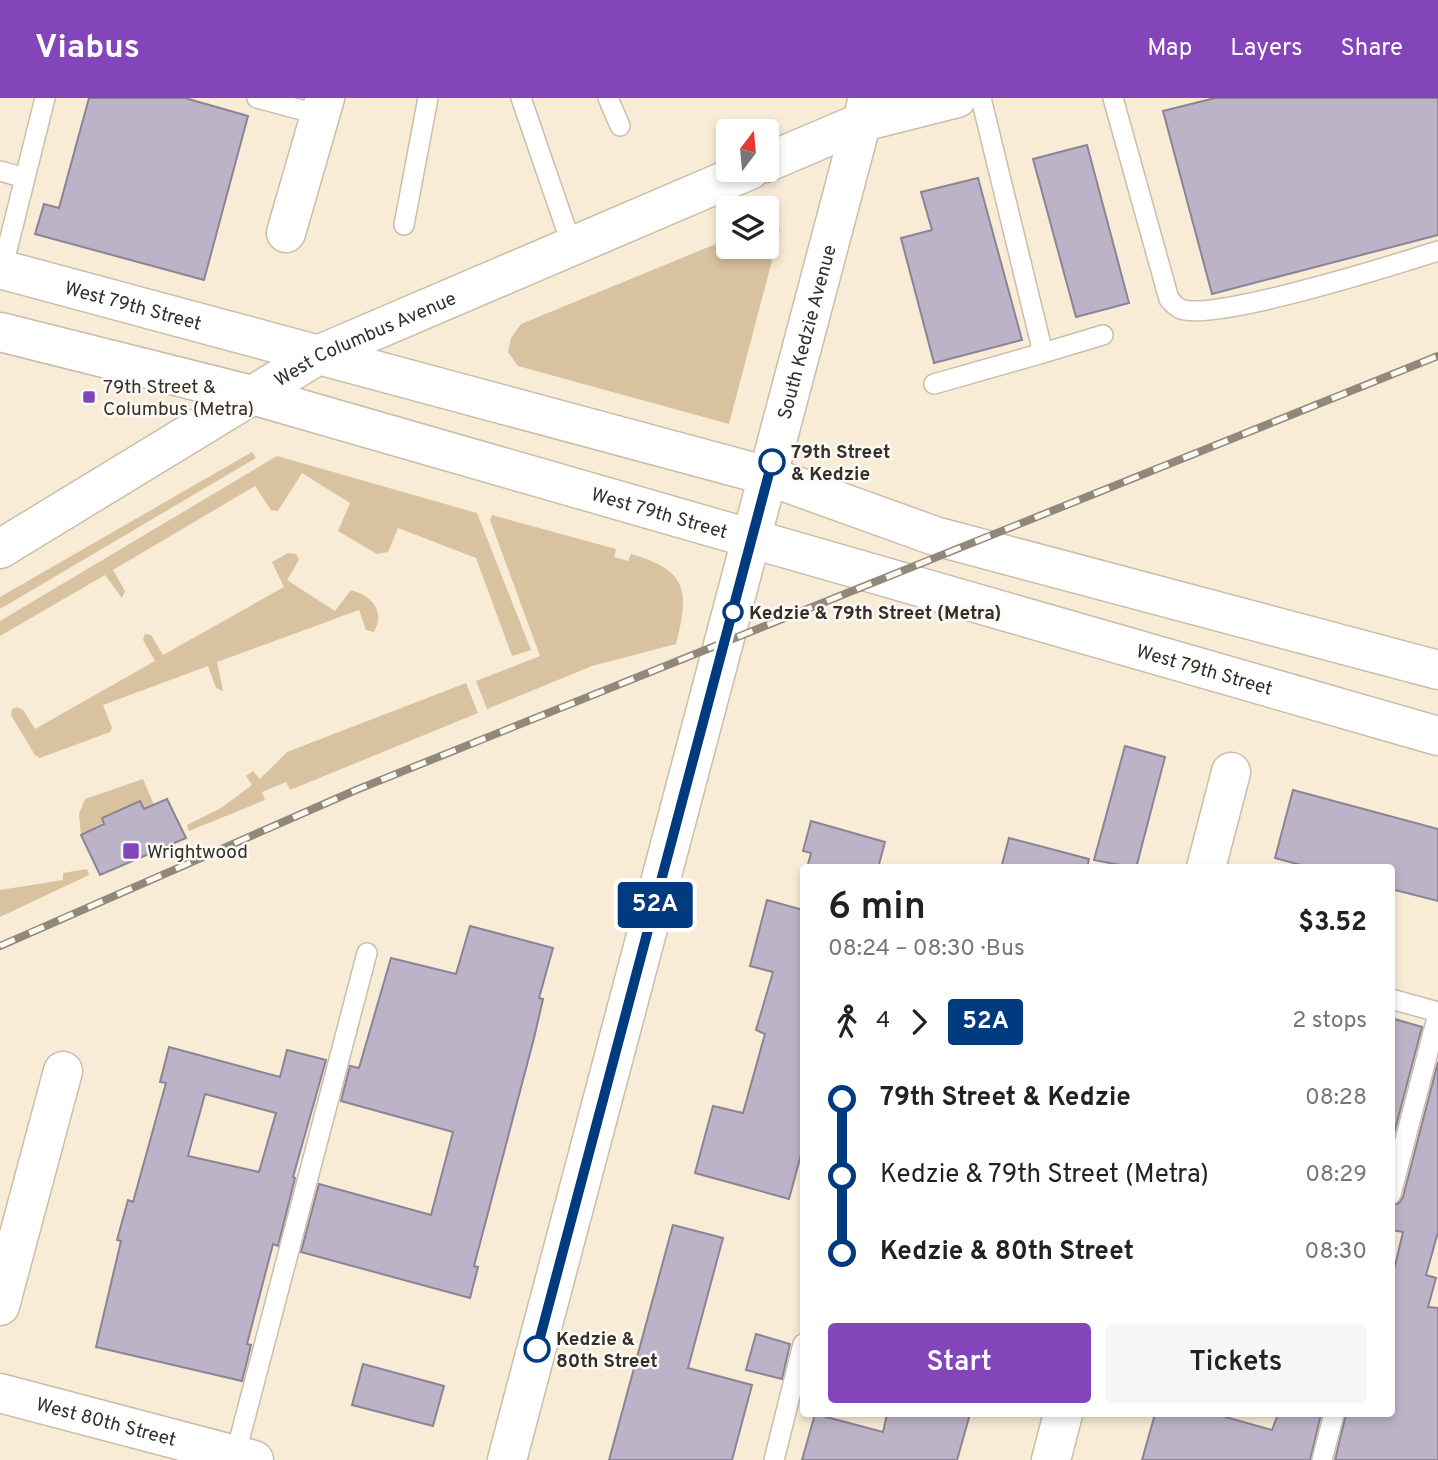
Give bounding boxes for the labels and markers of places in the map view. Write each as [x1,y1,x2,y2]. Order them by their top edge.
place label: 79th Street & Columbus (Metra) [103,376,254,422]
marker: 79th Street & Columbus (Metra) [81,389,97,405]
place label: 79th Street & Kedzie [791,441,890,487]
marker: 79th Street & Kedzie [759,449,785,475]
marker: Kedzie & 79th Street (Metra) [723,602,743,622]
place label: Kedzie & 79th Street (Metra) [749,602,1001,626]
marker: Wrightwood [121,841,141,861]
place label: Wrightwood [147,841,248,865]
place label: Kedzie & 80th Street [556,1328,658,1374]
marker: Kedzie & 80th Street [524,1336,550,1362]

